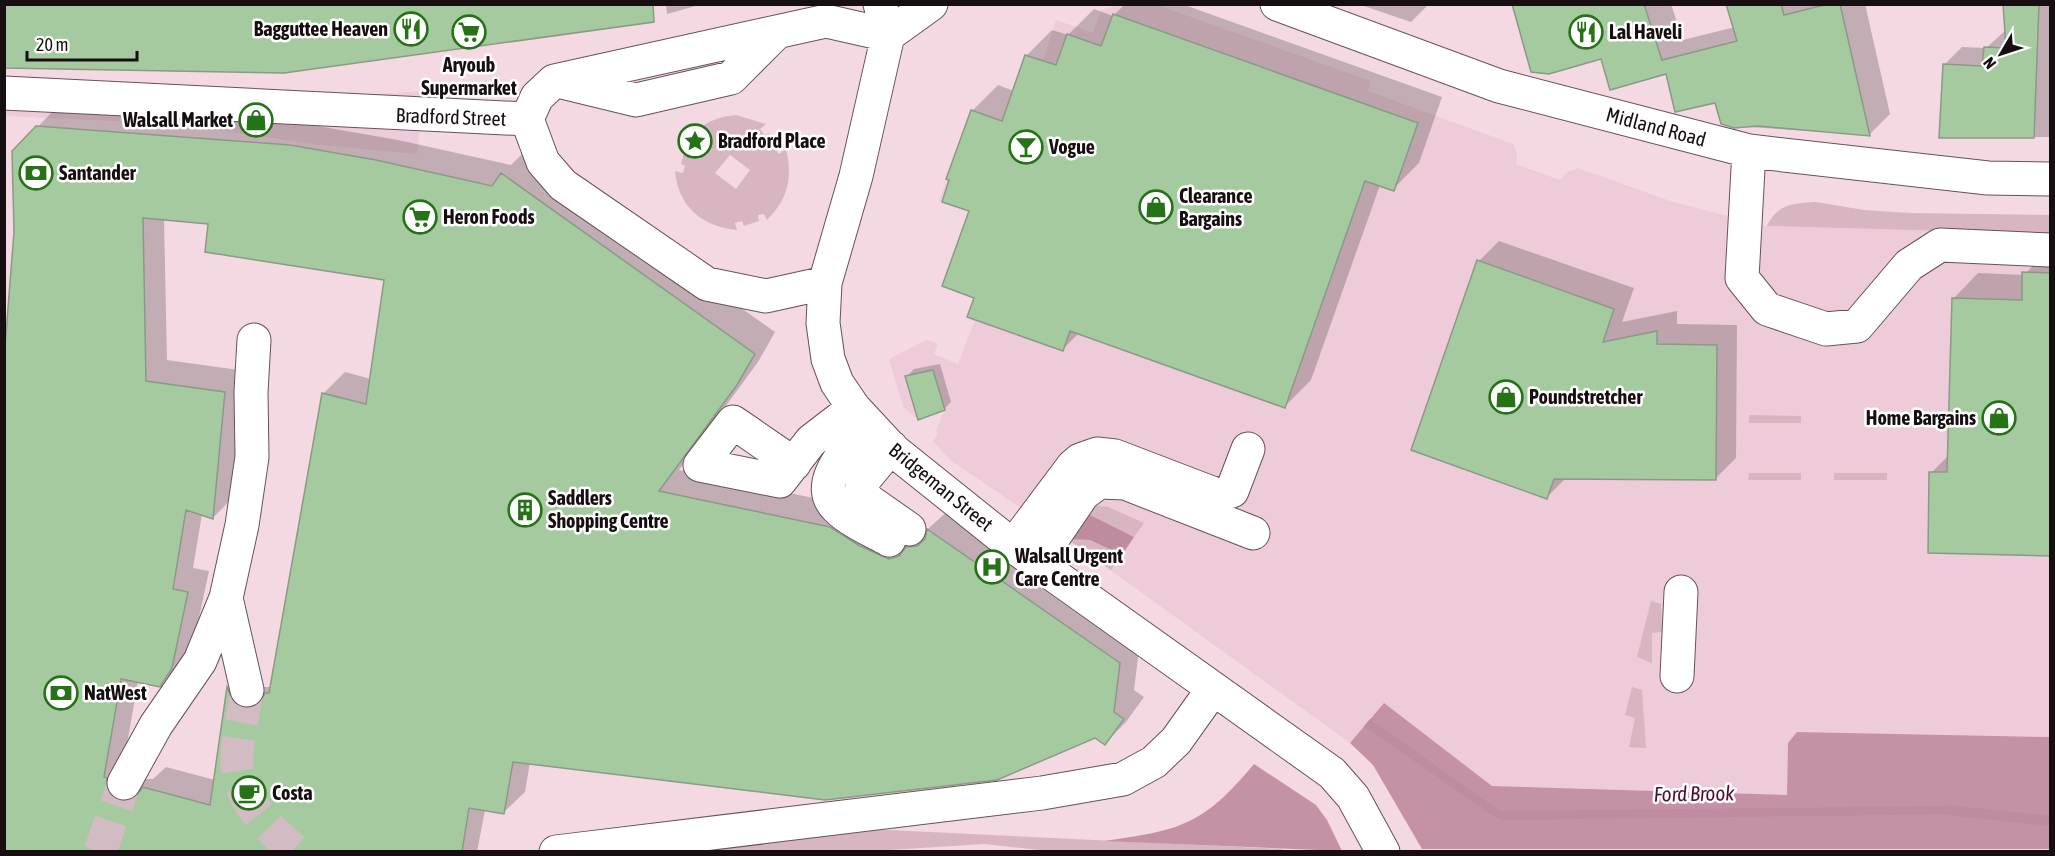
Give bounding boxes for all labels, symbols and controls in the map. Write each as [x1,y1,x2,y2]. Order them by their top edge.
restaurant icon: Bagguttee Heaven [393,11,429,47]
supermarket icon: Aryoub Supermarket [451,14,487,50]
restaurant icon: Lal Haveli [1568,14,1604,50]
place label: Bagguttee Heaven [254,17,388,40]
place label: Lal Haveli [1609,20,1682,43]
scale bar [27,24,136,62]
north arrow [1971,24,2031,84]
text: 20 m [36,34,68,55]
place label: Aryoub Supermarket [421,53,517,99]
text: N [1979,54,1999,73]
shop icon: Walsall Market [238,102,274,138]
street label: Midland Road [1604,102,1708,151]
street label: Bradford Street [395,103,507,130]
place label: Walsall Market [122,108,233,131]
place icon: Bradford Place [677,123,713,159]
place label: Bradford Place [718,129,826,152]
bar icon: Vogue [1008,129,1044,165]
place label: Vogue [1048,135,1095,158]
bank icon: Santander [18,155,54,191]
place label: Santander [59,161,137,184]
place label: Clearance Bargains [1179,184,1252,230]
shop icon: Clearance Bargains [1138,189,1174,225]
supermarket icon: Heron Foods [402,199,438,235]
place label: Heron Foods [443,205,534,228]
shop icon: Poundstretcher [1488,379,1524,415]
place label: Poundstretcher [1529,385,1643,408]
shop icon: Home Bargains [1981,400,2017,436]
place label: Home Bargains [1866,406,1976,429]
street label: Bridgeman Street [885,438,998,536]
place label: Saddlers Shopping Centre [548,486,669,532]
building icon: Saddlers Shopping Centre [507,492,543,528]
place label: Walsall Urgent Care Centre [1014,544,1123,590]
hospital icon: Walsall Urgent Care Centre [974,549,1010,585]
bank icon: NatWest [43,675,79,711]
place label: NatWest [84,681,147,704]
cafe icon: Costa [231,775,267,811]
water label: Ford Brook [1653,780,1735,806]
place label: Costa [272,781,313,804]

